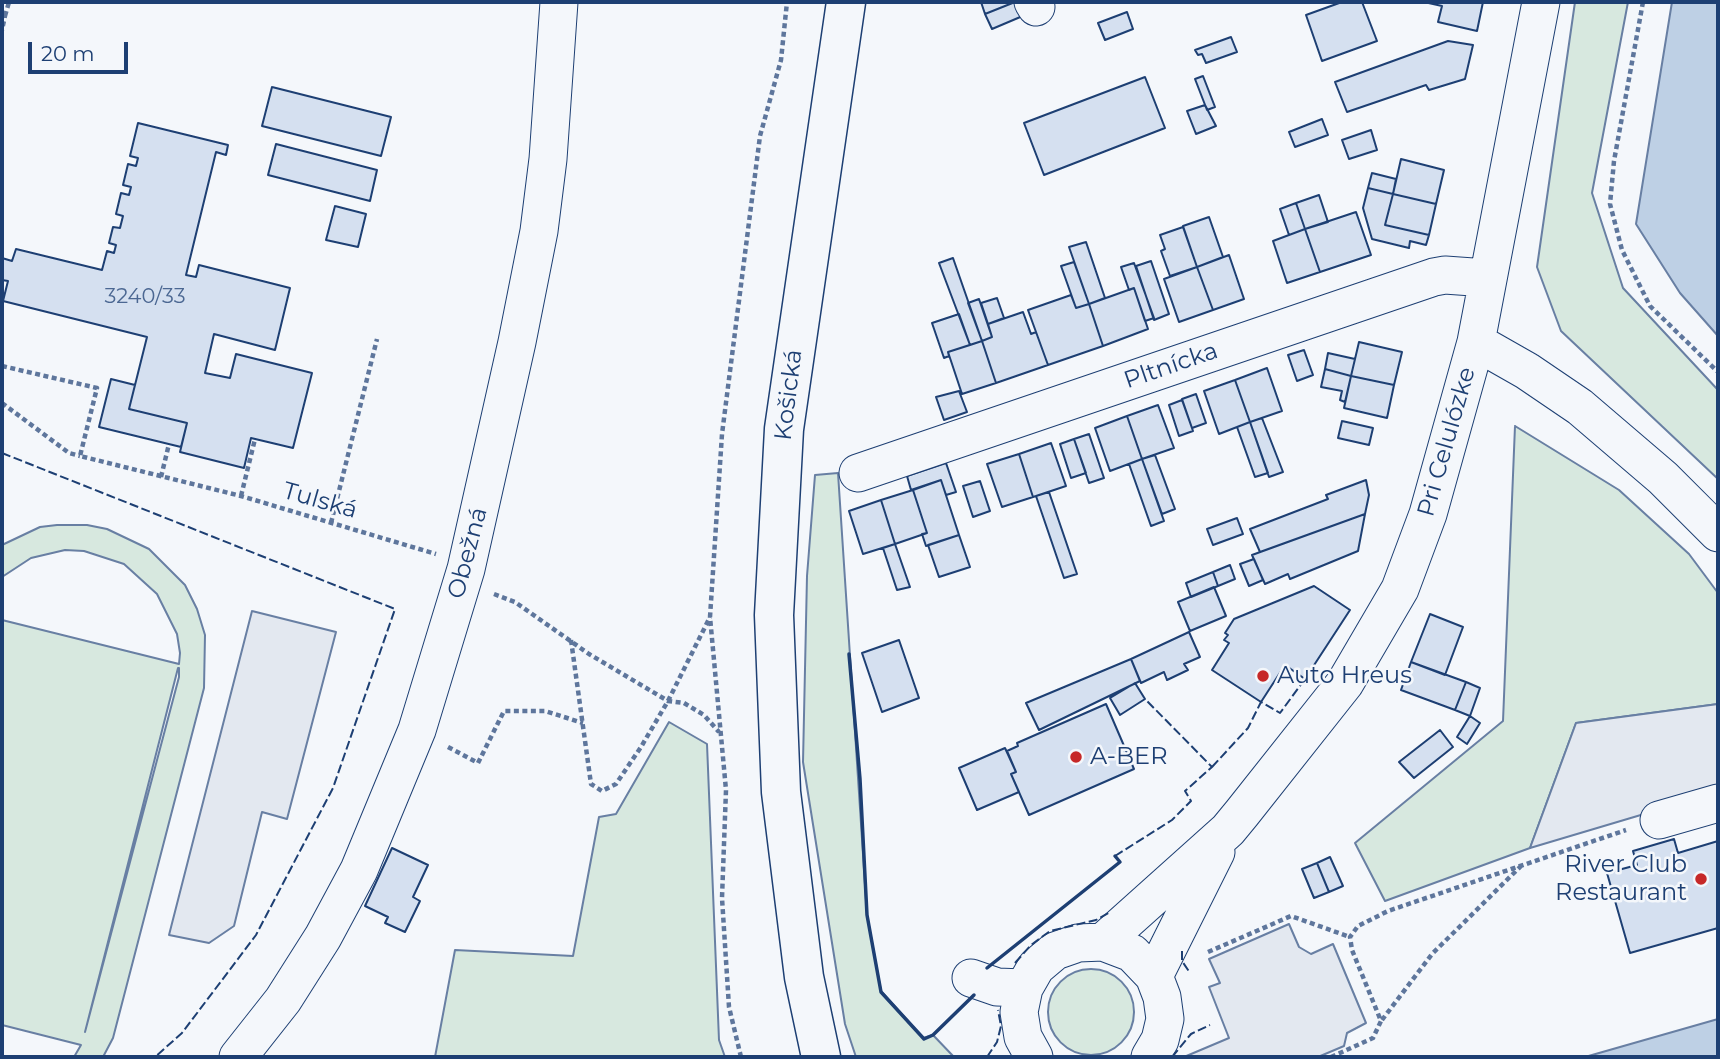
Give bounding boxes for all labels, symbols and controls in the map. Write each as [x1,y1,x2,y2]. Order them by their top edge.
scale bar [32,28,131,72]
text: 20 m [41,41,95,66]
house number: 3240/33 [104,284,186,310]
street label: Pltnícka [1120,337,1222,395]
street label: Košická [769,348,809,442]
street label: Pri Celulózke [1412,364,1482,520]
street label: Tulská [279,477,361,525]
street label: Obežná [442,504,494,602]
place label: Auto Hreus [1277,662,1412,690]
marker: Auto Hreus [1255,668,1271,684]
place label: A-BER [1090,743,1168,771]
marker: A-BER [1068,749,1084,765]
place label: River Club Restaurant [1555,851,1687,907]
marker: River Club Restaurant [1693,871,1709,887]

